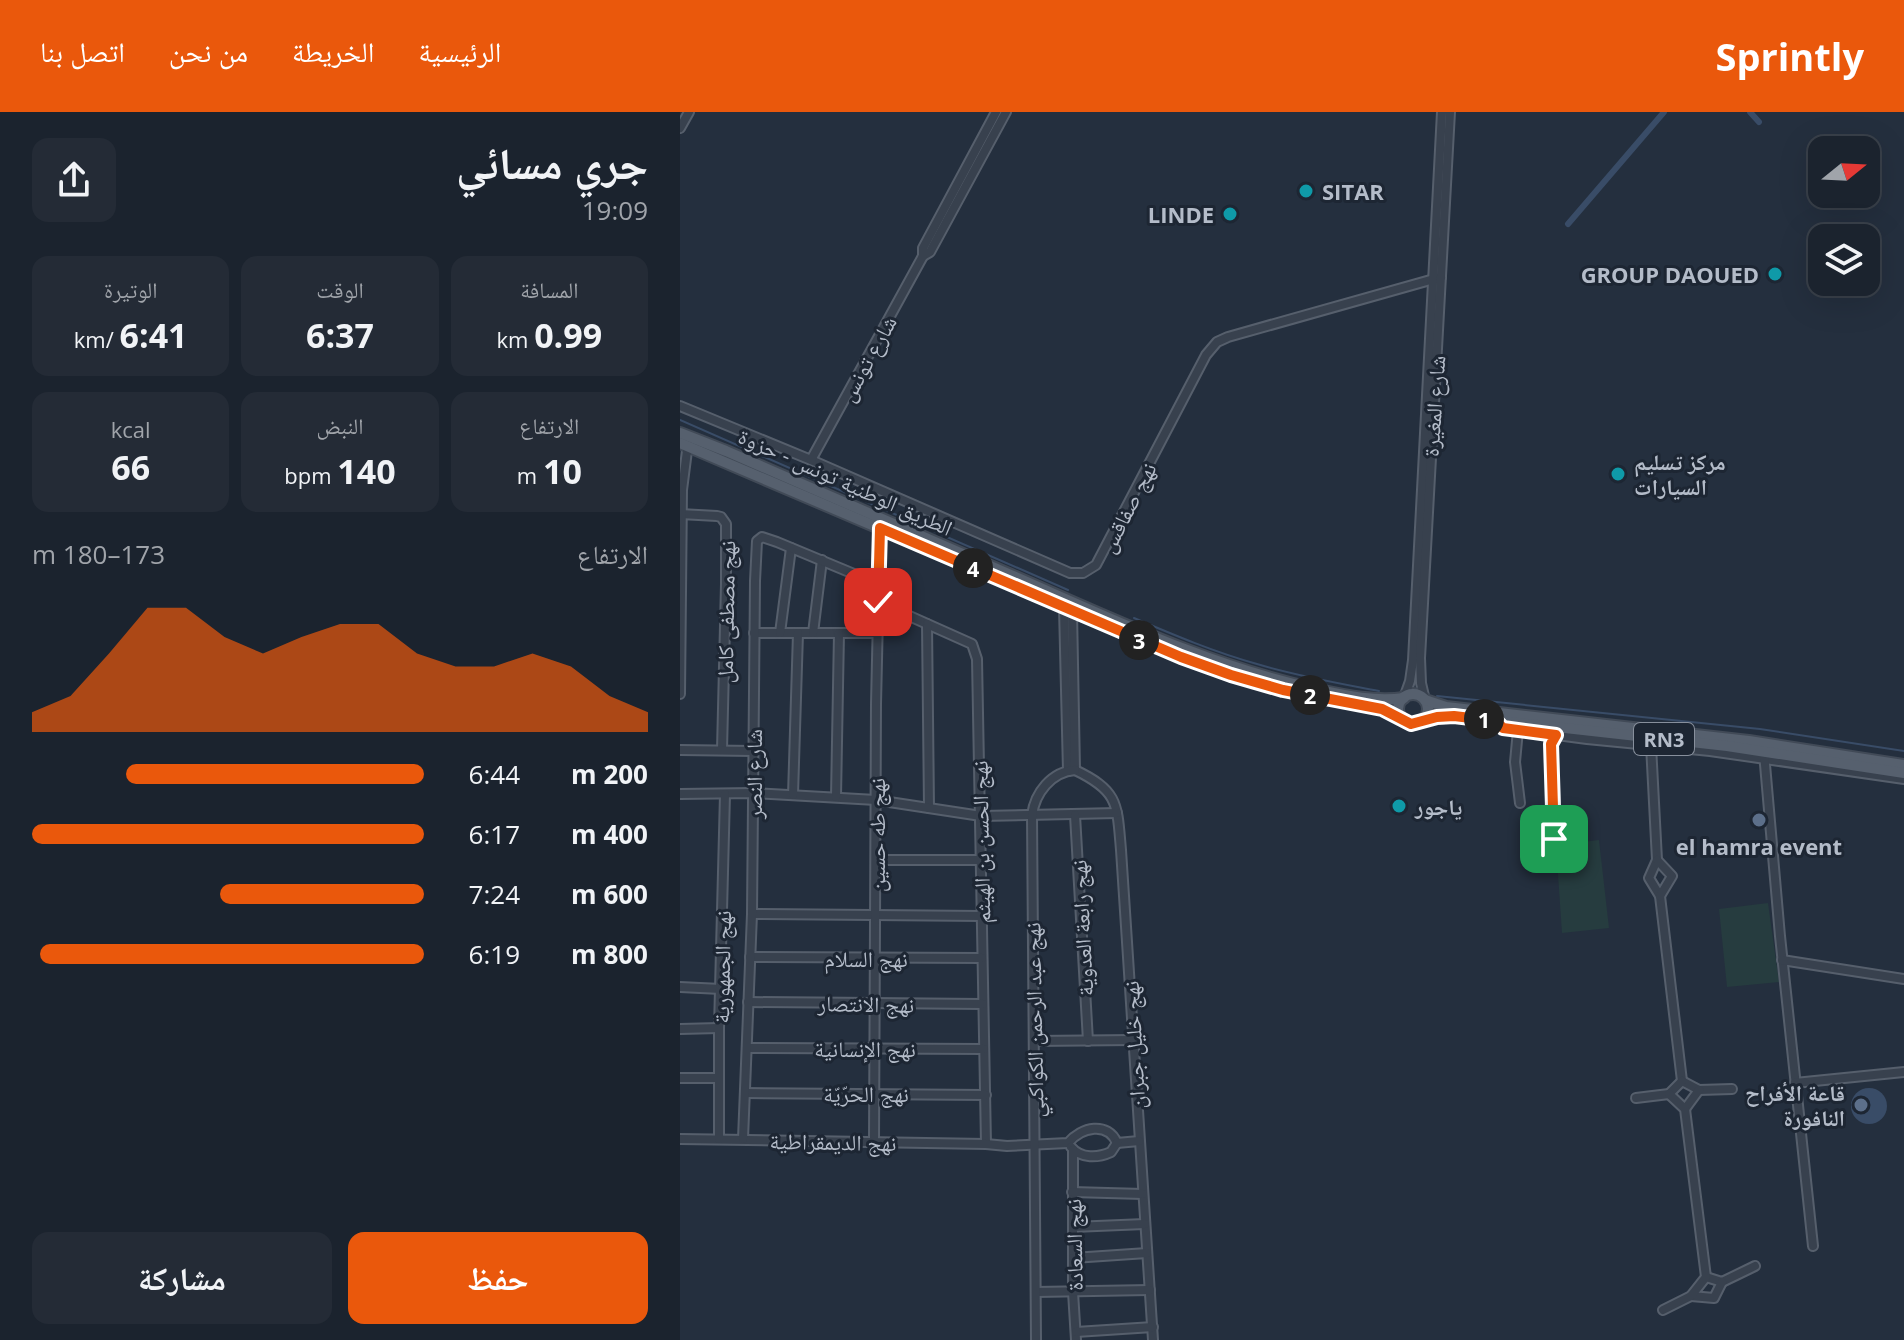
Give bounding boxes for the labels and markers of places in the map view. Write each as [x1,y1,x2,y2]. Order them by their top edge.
place label: SITAR [1322,176,1384,206]
marker: SITAR [1297,182,1315,200]
place label: LINDE [1148,199,1214,229]
marker: LINDE [1221,205,1239,223]
place label: GROUP DAOUED [1581,259,1759,289]
marker: GROUP DAOUED [1766,265,1784,283]
place label: مركز تسليم السيارات [1634,446,1726,501]
marker: مركز تسليم السيارات [1609,465,1627,483]
pin: 4 [953,548,993,588]
pin [844,568,912,636]
pin: 3 [1119,620,1159,660]
pin: 2 [1290,675,1330,715]
pin: 1 [1464,699,1504,739]
place label: ياجور [1414,791,1462,821]
marker: ياجور [1390,797,1408,815]
pin [1520,805,1588,873]
marker: el hamra event [1750,811,1768,829]
place label: el hamra event [1676,831,1842,861]
place label: قاعة الأفراح النافورة [1745,1077,1845,1132]
marker: قاعة الأفراح النافورة [1852,1096,1870,1114]

